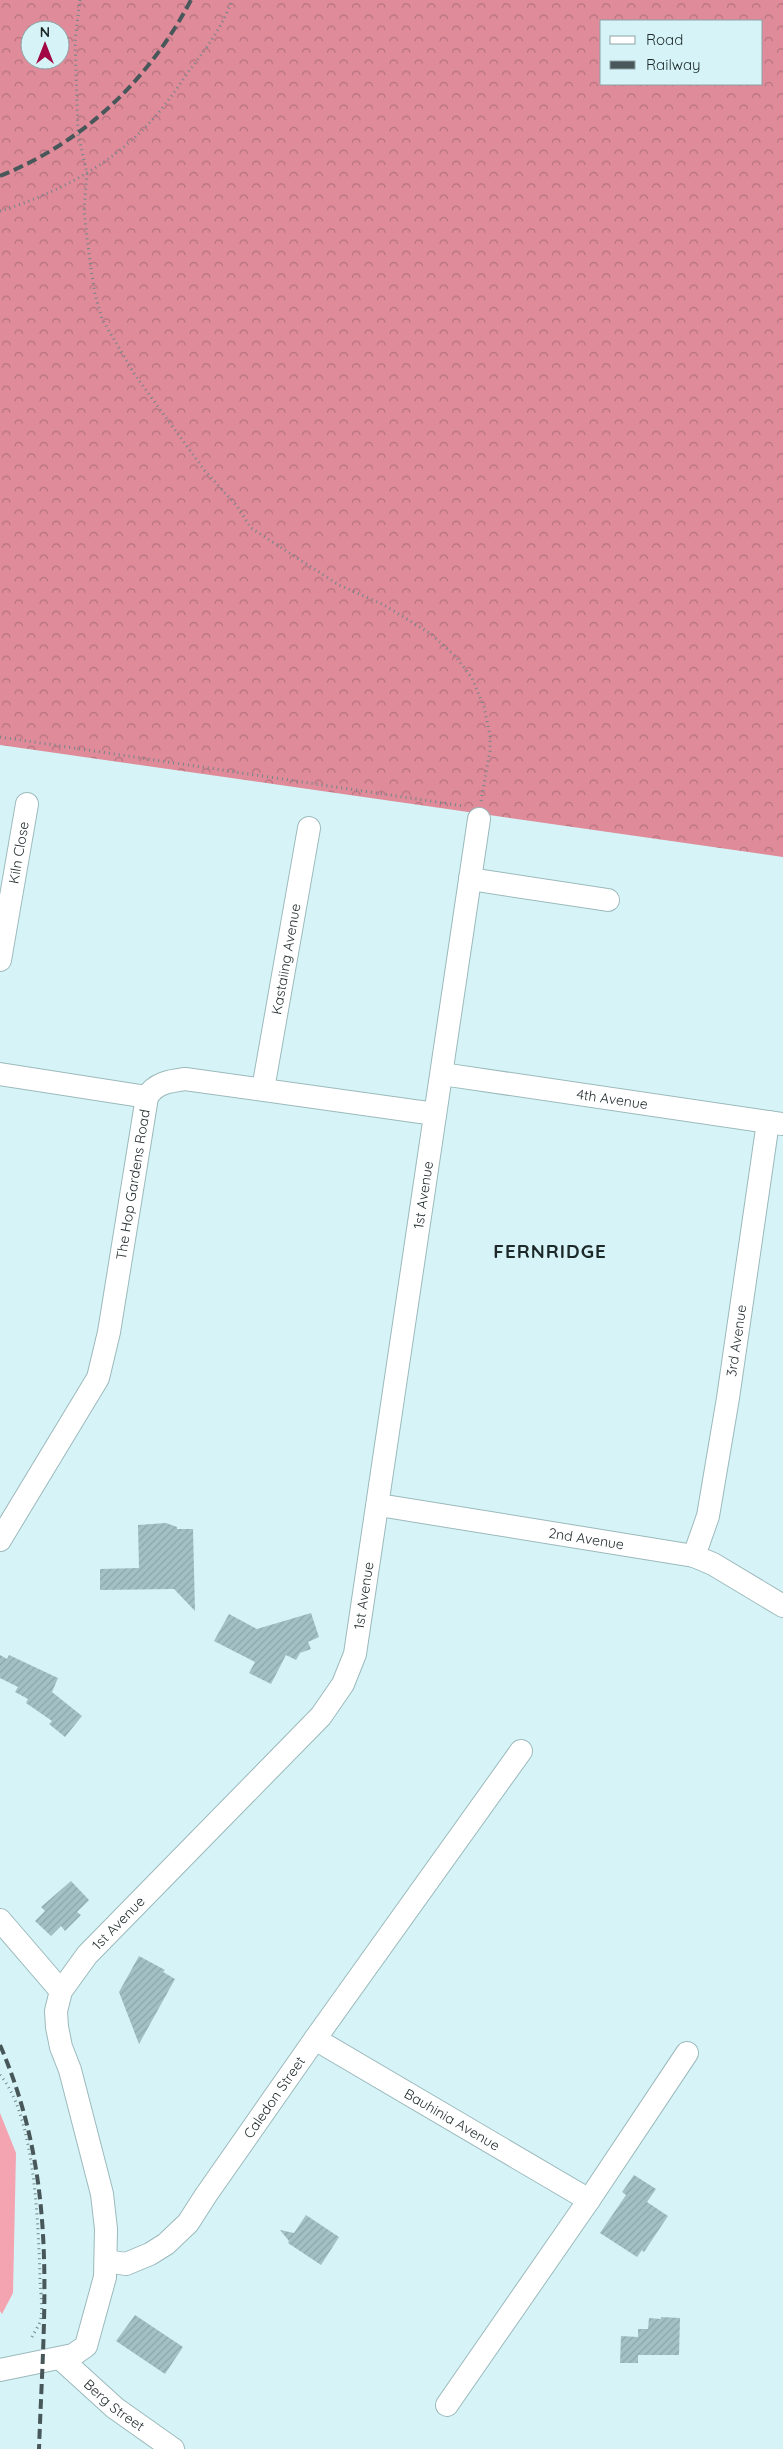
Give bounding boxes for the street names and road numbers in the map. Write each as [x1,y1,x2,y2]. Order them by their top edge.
street label: Kiln Close [4,820,33,885]
street label: Kastaiing Avenue [267,902,305,1016]
street label: 4th Avenue [575,1085,649,1113]
street label: The Hop Gardens Road [112,1108,154,1261]
street label: 1st Avenue [409,1160,437,1230]
street label: 3rd Avenue [722,1303,750,1378]
street label: 2nd Avenue [547,1524,625,1554]
street label: 1st Avenue [350,1560,378,1631]
street label: 1st Avenue [88,1892,149,1954]
street label: Caledon Street [239,2053,309,2142]
street label: Bauhinia Avenue [401,2085,503,2155]
street label: Berg Street [80,2375,148,2435]

